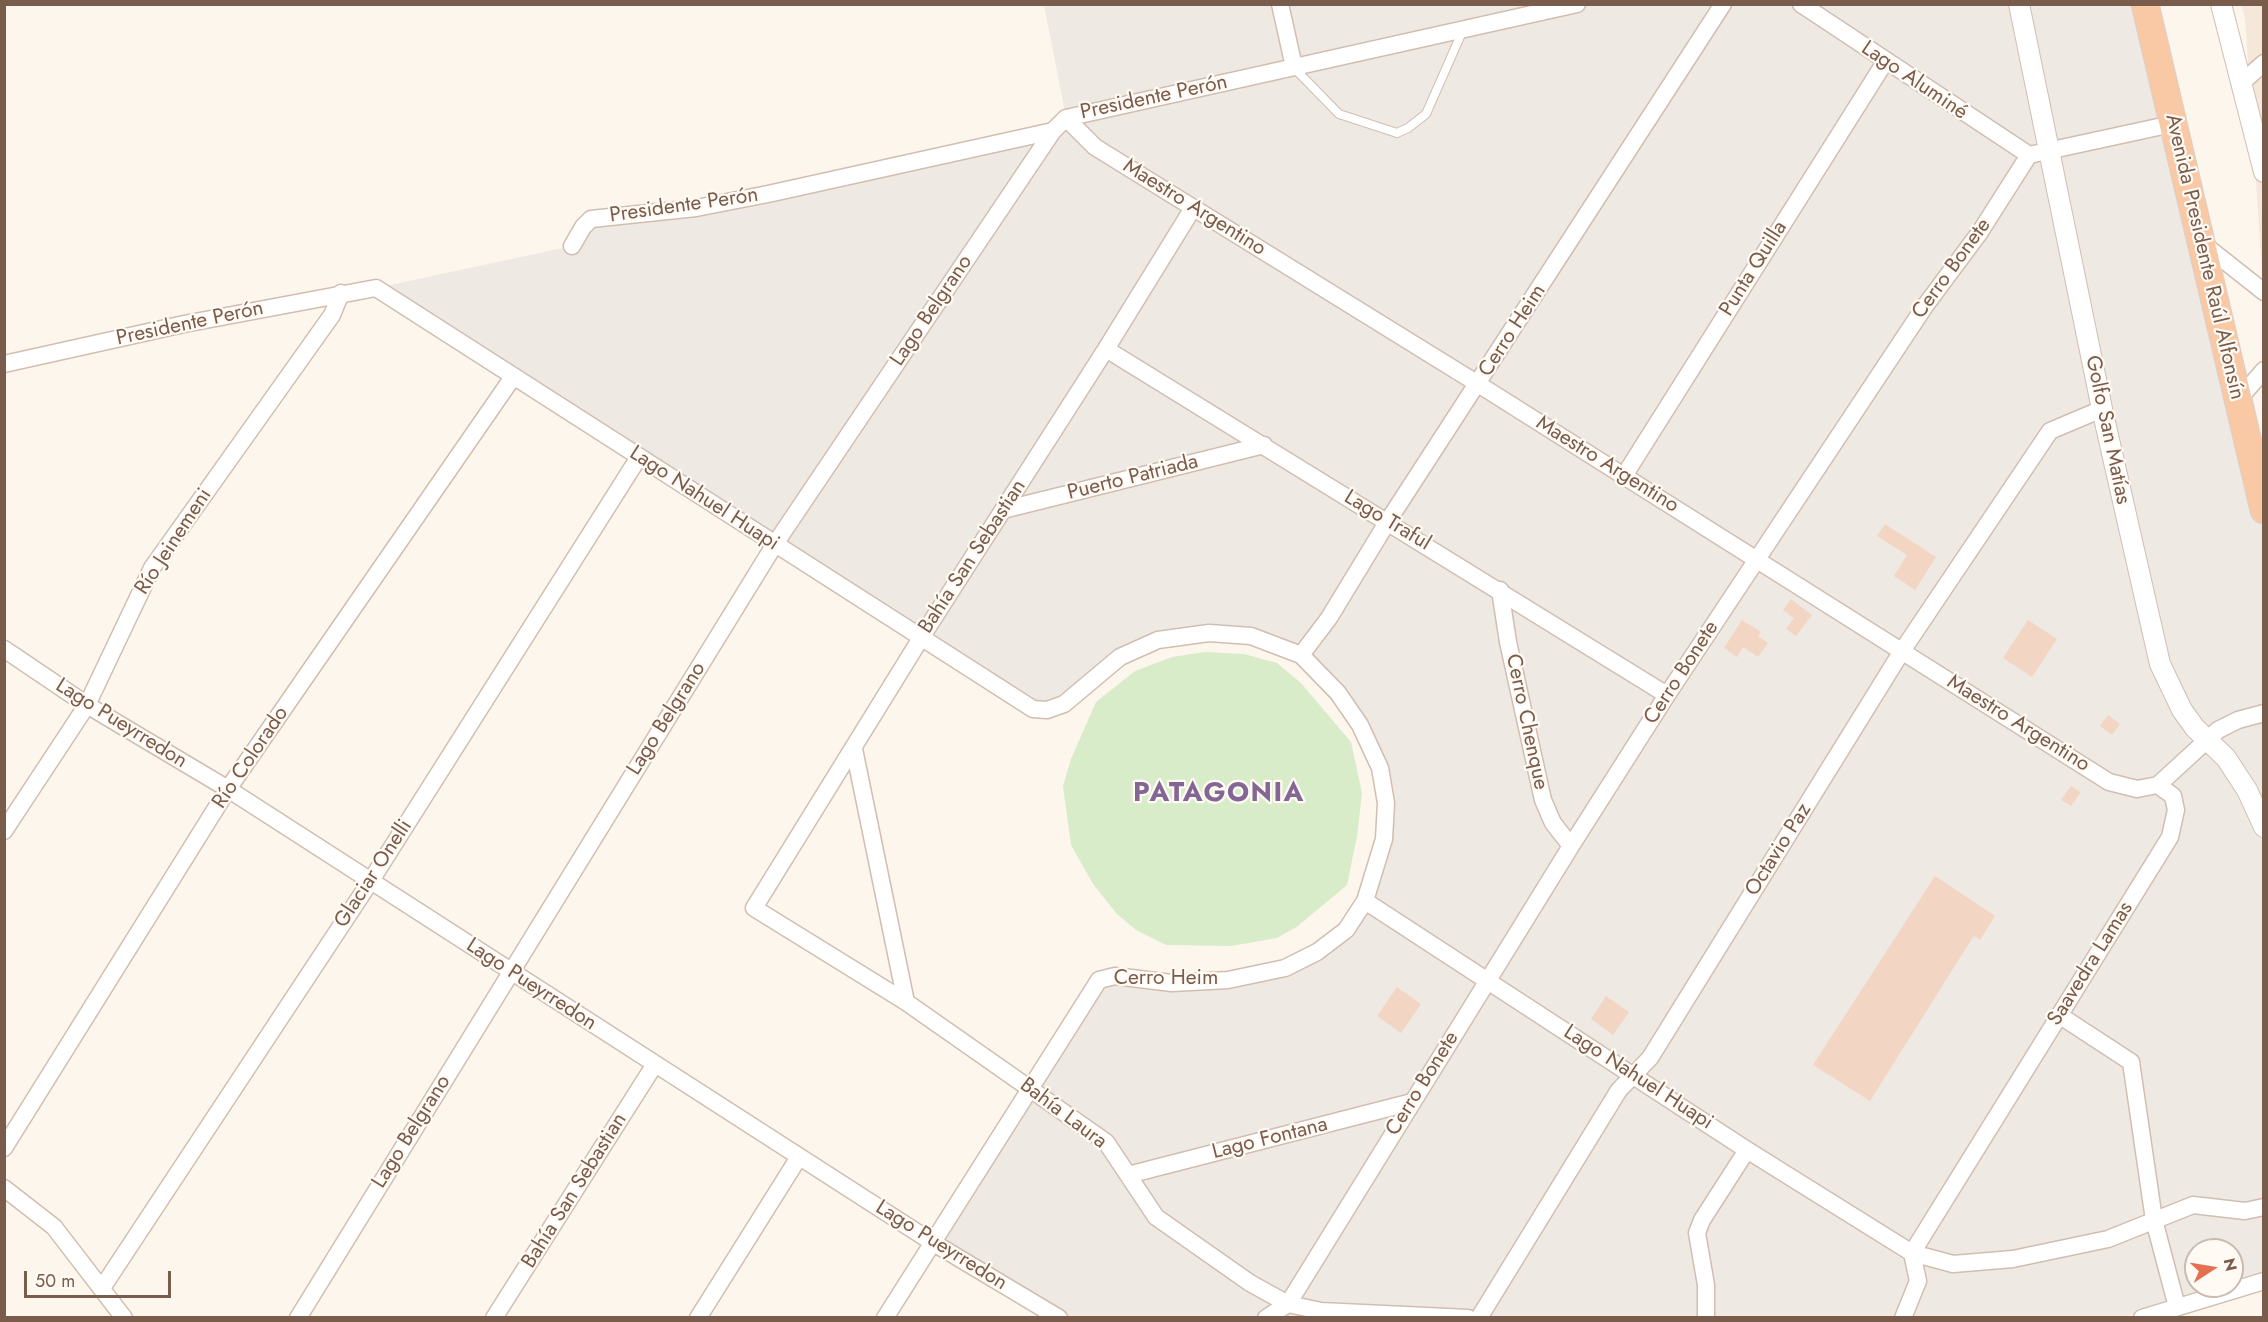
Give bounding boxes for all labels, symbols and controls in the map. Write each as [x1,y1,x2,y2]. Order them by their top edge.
street label: Lago Aluminé [1856,36,1972,126]
street label: Presidente Perón [1078,70,1230,126]
street label: Avenida Presidente Raúl Alfonsín [2159,112,2249,402]
street label: Maestro Argentino [1118,154,1270,262]
street label: Presidente Perón [608,183,760,229]
street label: Cerro Bonete [1907,214,1997,324]
street label: Punta Quilla [1715,217,1793,321]
street label: Lago Belgrano [886,251,978,371]
street label: Cerro Heim [1474,280,1552,382]
street label: Presidente Perón [114,296,266,352]
street label: Golfo San Matías [2079,353,2135,507]
street label: Maestro Argentino [1531,411,1683,519]
street label: Lago Nahuel Huapi [624,441,784,557]
street label: Puerto Patriada [1065,450,1201,506]
street label: Bahía San Sebastian [914,475,1032,639]
street label: Río Jeinemeni [130,484,218,600]
street label: Lago Traful [1339,485,1435,557]
street label: Cerro Bonete [1639,617,1725,729]
street label: Cerro Chenque [1499,652,1553,792]
street label: Lago Belgrano [622,658,712,780]
street label: Maestro Argentino [1942,670,2094,778]
street label: Lago Pueyrredon [51,673,191,775]
street label: Río Colorado [208,702,294,814]
district label: PATAGONIA [1133,778,1305,810]
street label: Octavio Paz [1741,799,1817,901]
street label: Glaciar Onelli [330,815,418,933]
street label: Saavedra Lamas [2043,897,2139,1031]
street label: Lago Pueyrredon [461,933,601,1037]
street label: Cerro Heim [1114,966,1218,992]
street label: Lago Nahuel Huapi [1558,1020,1718,1136]
street label: Cerro Bonete [1381,1027,1465,1141]
street label: Lago Belgrano [367,1071,457,1193]
street label: Bahía Laura [1014,1073,1112,1155]
street label: Bahía San Sebastian [517,1109,633,1273]
street label: Lago Fontana [1210,1113,1330,1165]
street label: Lago Pueyrredon [871,1195,1011,1297]
north arrow [2184,1238,2244,1298]
text: N [2218,1256,2243,1273]
scale bar [27,1259,174,1297]
text: 50 m [35,1268,75,1294]

